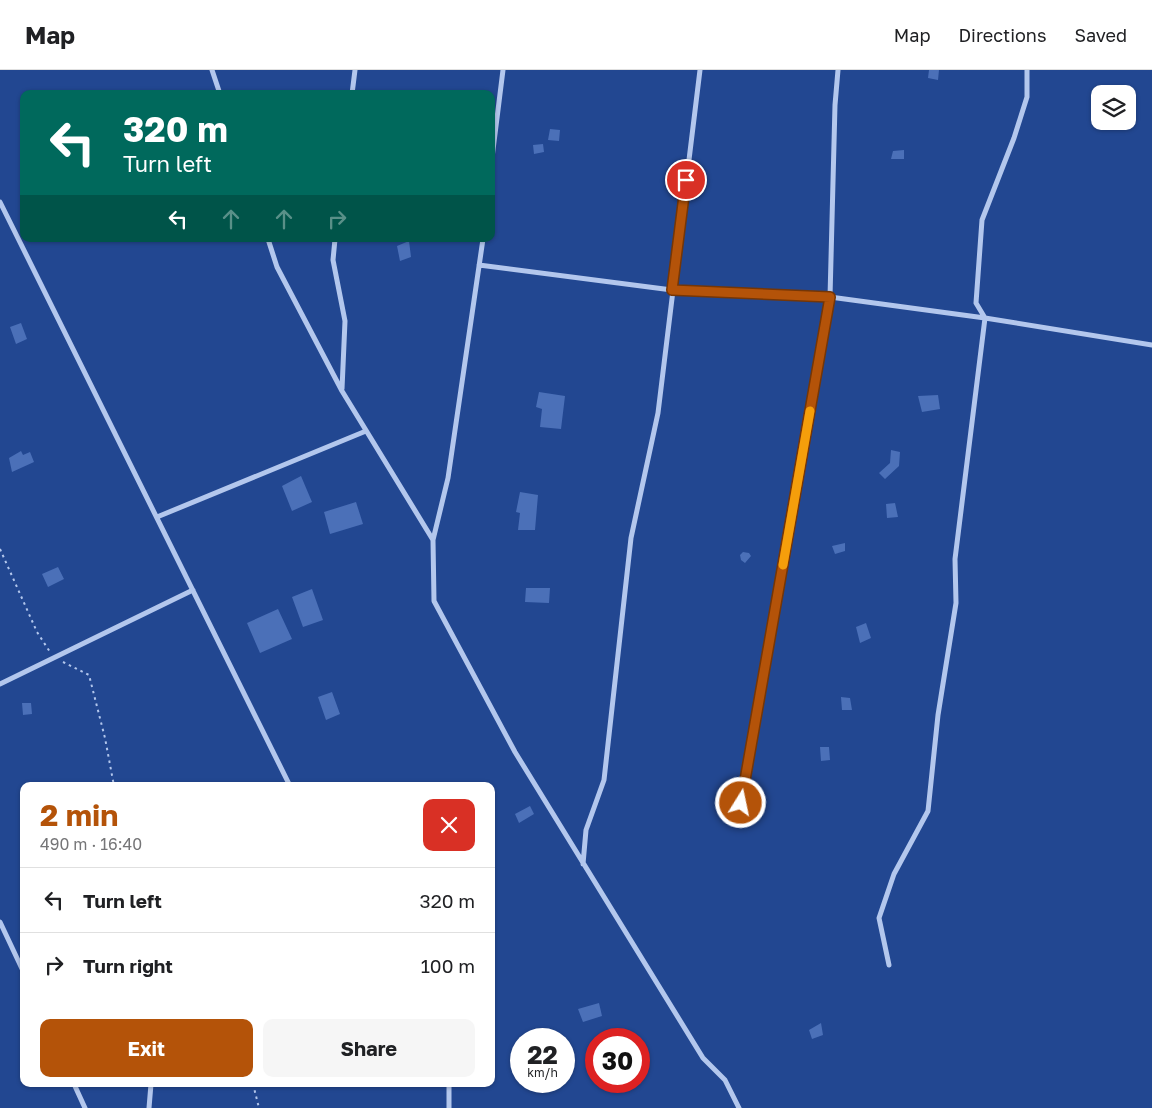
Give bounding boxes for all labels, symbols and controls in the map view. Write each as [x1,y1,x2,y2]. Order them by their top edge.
text: Map [25,20,75,49]
text: Map [894,24,930,46]
text: Directions [958,24,1046,46]
text: Saved [1074,24,1127,46]
map controls [1091,85,1136,130]
button: layers [1091,85,1136,130]
text: 320 m [123,108,228,150]
icon: left [40,110,105,175]
text: Turn left [123,150,212,177]
pin [665,159,707,201]
icon: arrive [672,166,700,194]
icon: left [164,205,192,233]
icon: ahead [217,205,245,233]
icon: ahead [270,205,298,233]
icon: right [323,205,351,233]
position arrow [714,776,766,828]
text: 2 min [40,797,118,833]
button: close [423,799,475,851]
text: 490 m · 16:40 [40,834,142,854]
icon: left [40,886,68,914]
text: Turn left [83,889,162,912]
text: 320 m [420,889,475,912]
icon: right [40,951,68,979]
text: Turn right [83,954,173,977]
text: 100 m [421,954,475,977]
button: Exit [40,1019,253,1077]
button: Share [263,1019,475,1077]
speed limit sign: 30 [585,1028,650,1093]
text: 22 [527,1039,558,1070]
text: km/h [527,1065,558,1080]

